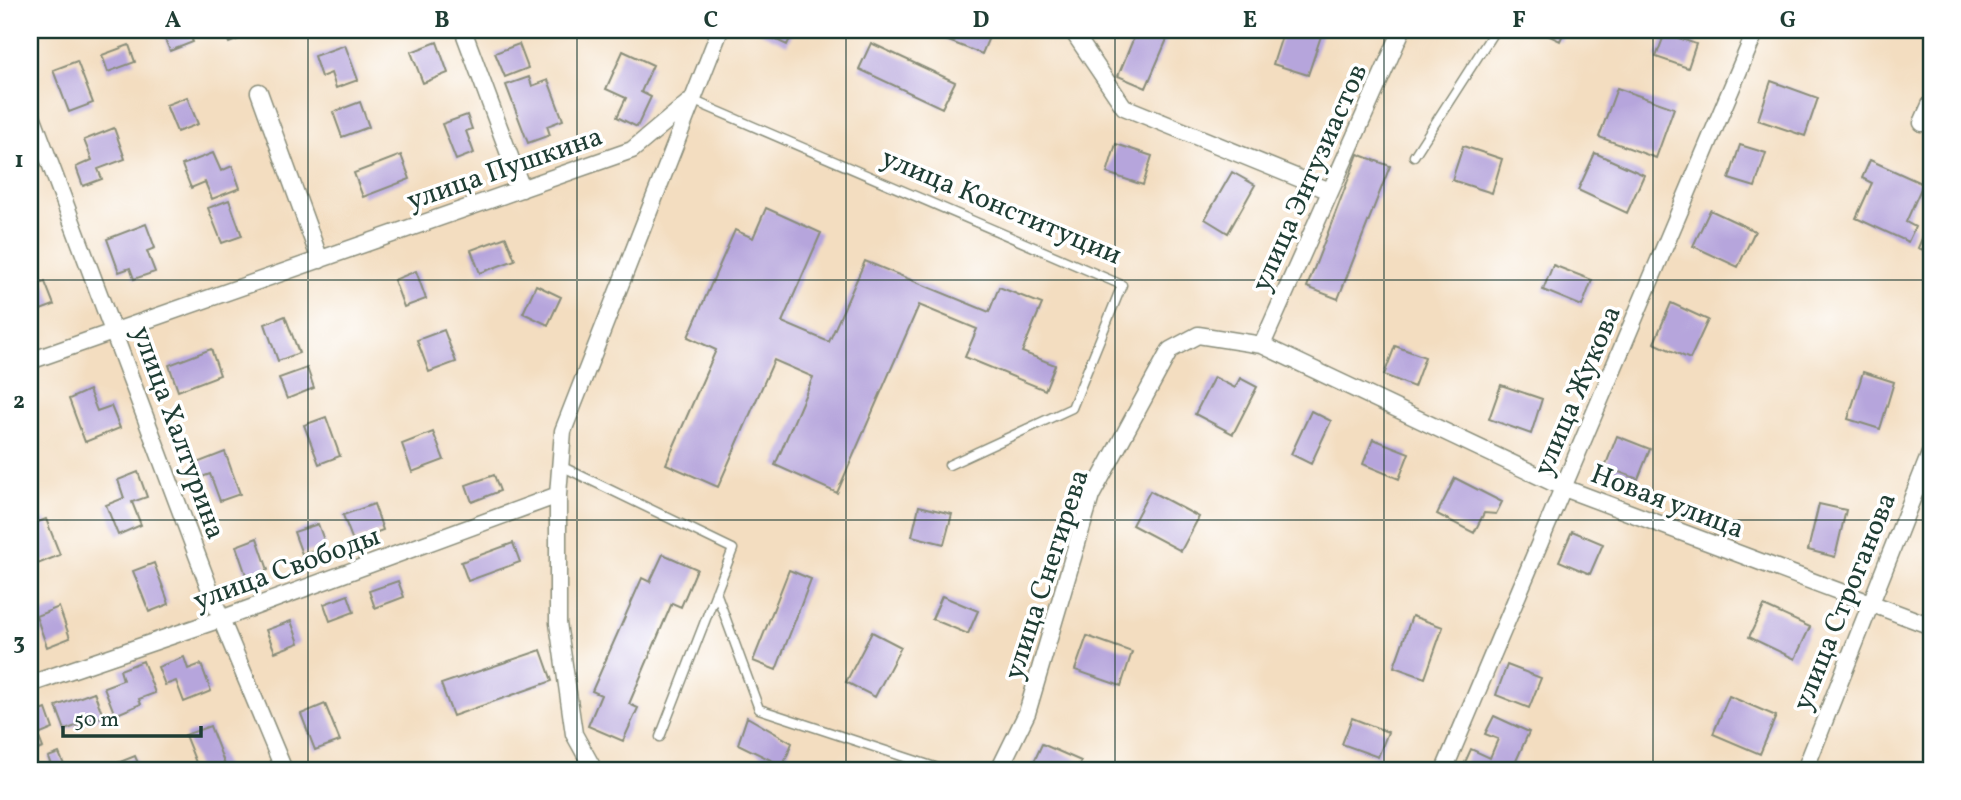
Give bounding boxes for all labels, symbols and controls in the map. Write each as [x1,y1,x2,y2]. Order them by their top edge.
text: A [165,5,181,37]
text: B [434,5,450,37]
text: C [704,5,718,37]
text: D [973,5,990,37]
text: E [1243,5,1257,37]
text: F [1512,5,1526,37]
text: G [1780,5,1796,37]
street label: улица Энтузиастов [1242,58,1378,298]
street label: улица Пушкина [402,118,608,221]
street label: улица Конституции [875,139,1127,276]
text: 1 [14,145,24,177]
street label: улица Жукова [1525,300,1632,482]
street label: улица Халтурина [121,321,234,545]
text: 2 [13,386,25,418]
street label: Новая улица [1585,455,1749,549]
street label: улица Снегирева [995,465,1100,685]
street label: улица Строганова [1784,487,1907,717]
street label: улица Свободы [188,517,386,621]
text: 3 [13,627,25,659]
scale bar [63,695,201,739]
text: 50 m [74,706,119,735]

